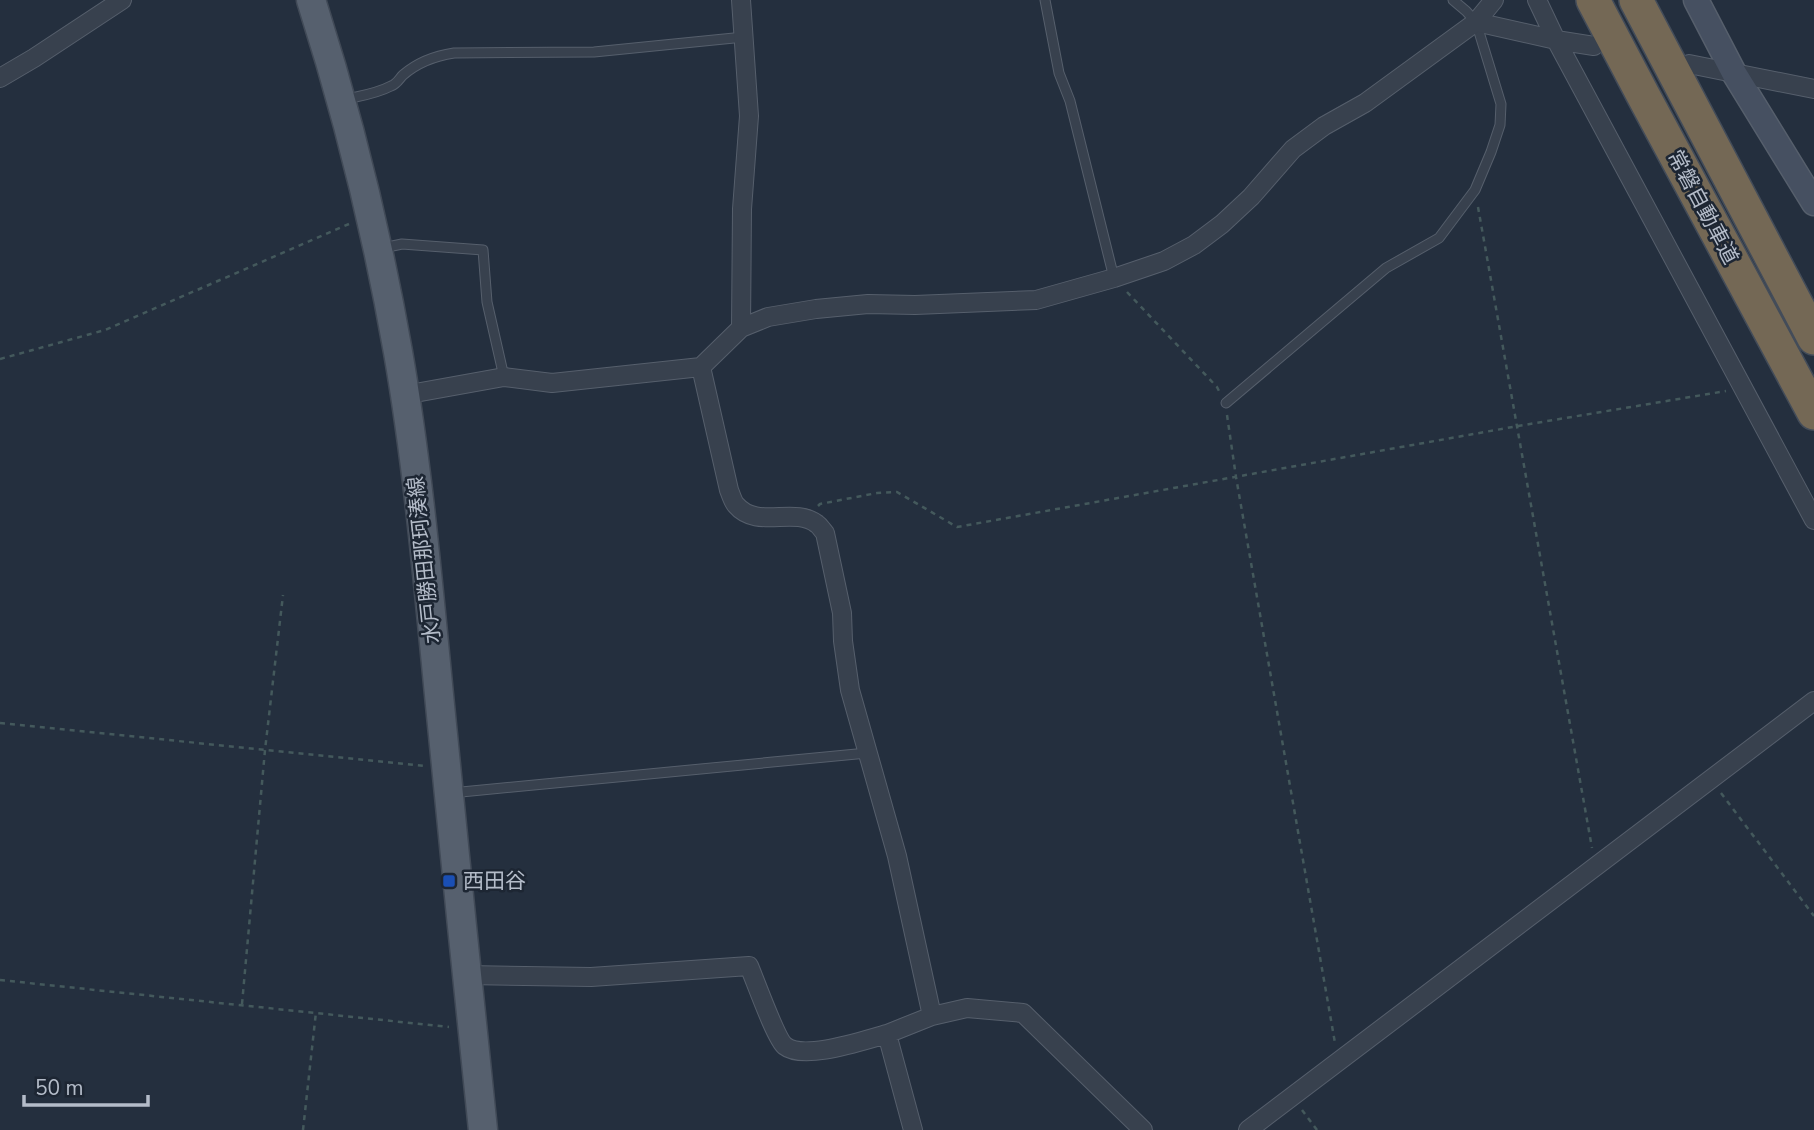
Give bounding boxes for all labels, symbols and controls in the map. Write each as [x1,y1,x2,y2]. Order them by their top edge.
street label: 常磐自動車道 [1661,145,1745,269]
street label: 水戸勝田那珂湊線 [401,475,447,645]
place label: 西田谷 [463,867,526,895]
marker: 西田谷 [441,873,457,889]
scale bar [24,1064,149,1108]
text: 50 m [35,1074,84,1102]

